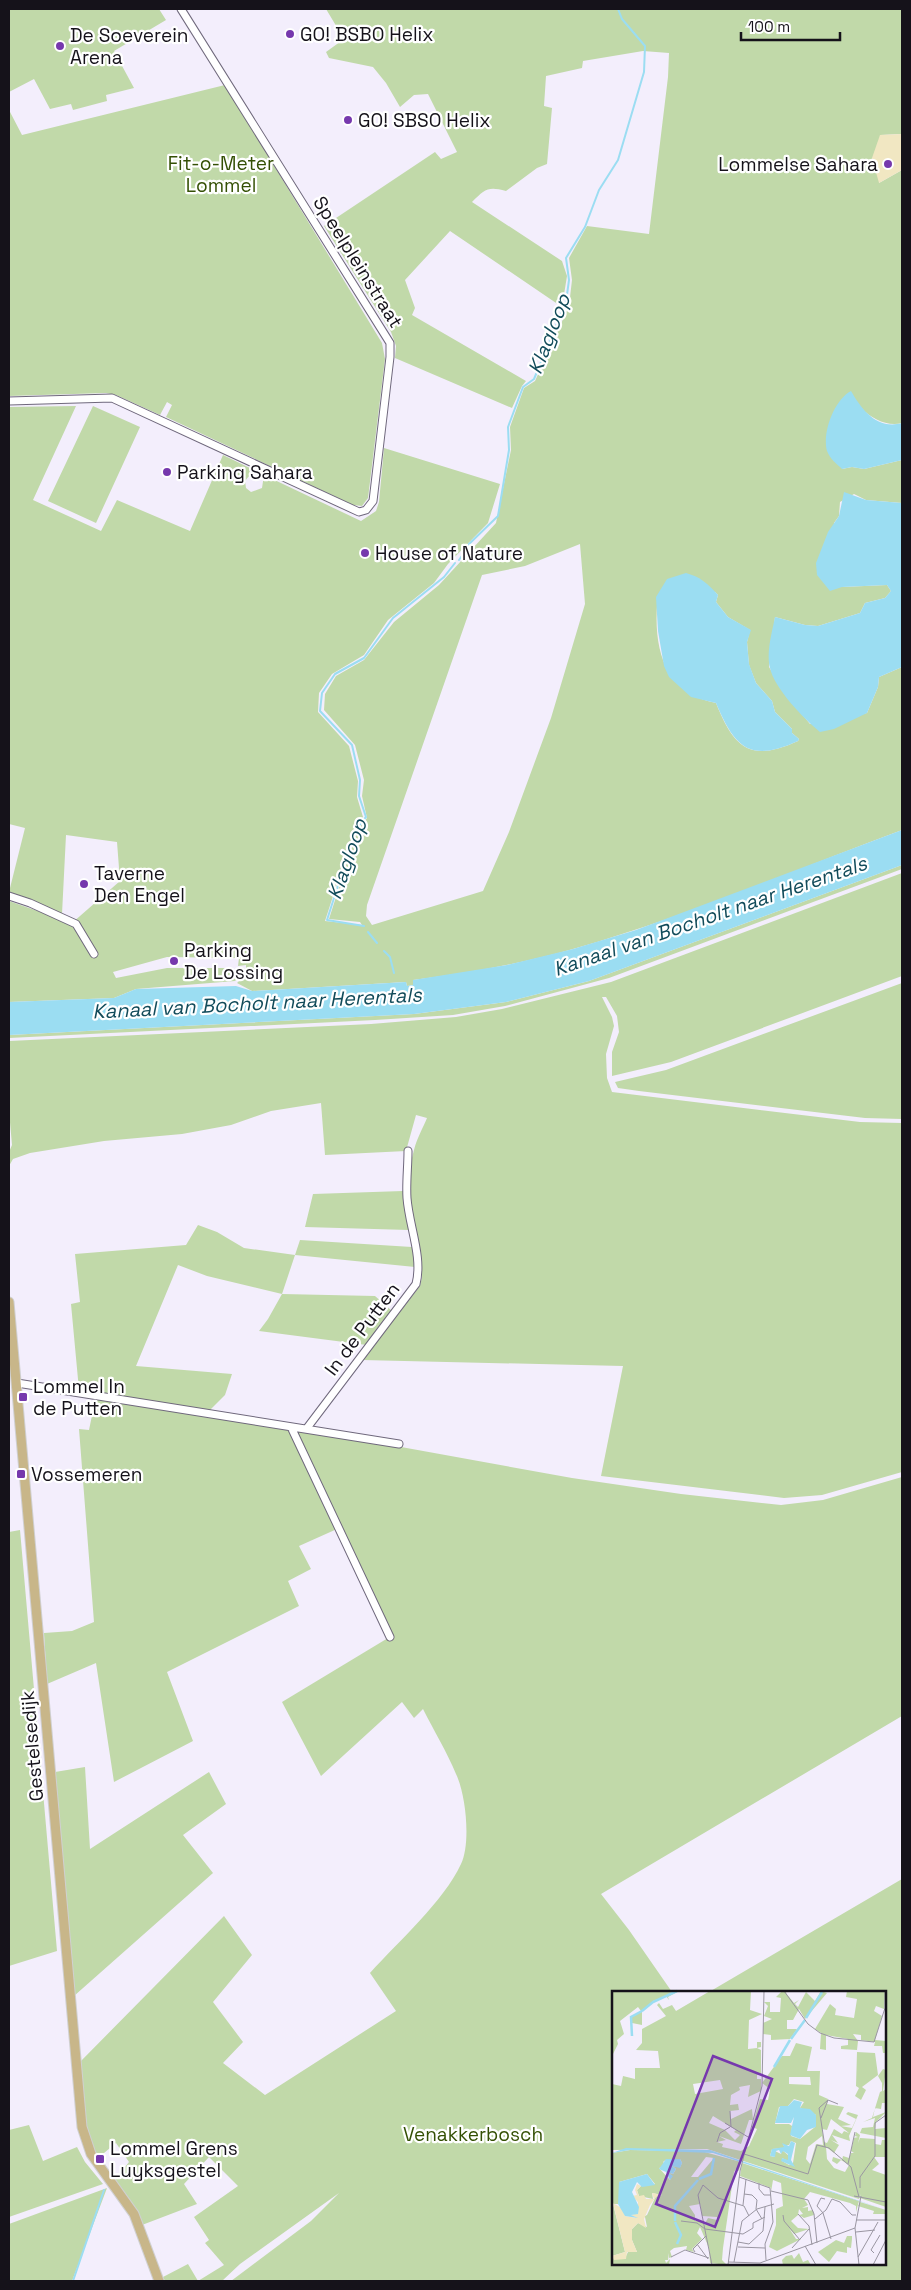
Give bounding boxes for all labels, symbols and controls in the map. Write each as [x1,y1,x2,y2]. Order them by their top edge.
scale bar [741,10,840,42]
text: 100 m [748,17,790,36]
place label: GO! BSBO Helix [300,22,434,47]
place label: De Soeverein Arena [70,23,188,70]
marker: GO! BSBO Helix [284,28,296,40]
marker: De Soeverein Arena [54,40,66,52]
place label: GO! SBSO Helix [358,108,491,133]
marker: GO! SBSO Helix [342,114,354,126]
park label: Fit-o-Meter Lommel [168,151,274,198]
place label: Lommelse Sahara [718,152,878,177]
marker: Lommelse Sahara [882,158,894,170]
street label: Speelpleinstraat [307,191,409,333]
water label: Klagloop [522,289,577,378]
place label: Parking Sahara [177,460,313,485]
marker: Parking Sahara [161,466,173,478]
place label: House of Nature [375,541,523,566]
marker: House of Nature [359,547,371,559]
water label: Klagloop [321,814,373,903]
water label: Kanaal van Bocholt naar Herentals [550,850,871,982]
place label: Taverne Den Engel [94,861,185,908]
marker: Taverne Den Engel [78,878,90,890]
place label: Parking De Lossing [184,938,283,985]
marker: Parking De Lossing [168,955,180,967]
water label: Kanaal van Bocholt naar Herentals [92,981,424,1025]
street label: In de Putten [319,1277,405,1381]
place label: Lommel In de Putten [33,1374,125,1421]
marker: Lommel In de Putten [17,1391,29,1403]
place label: Vossemeren [31,1462,142,1487]
marker: Vossemeren [15,1468,27,1480]
street label: Gestelsedijk [15,1690,49,1802]
inset map [612,1991,886,2265]
park label: Venakkerbosch [403,2122,543,2147]
place label: Lommel Grens Luyksgestel [110,2136,238,2183]
marker: Lommel Grens Luyksgestel [94,2153,106,2165]

